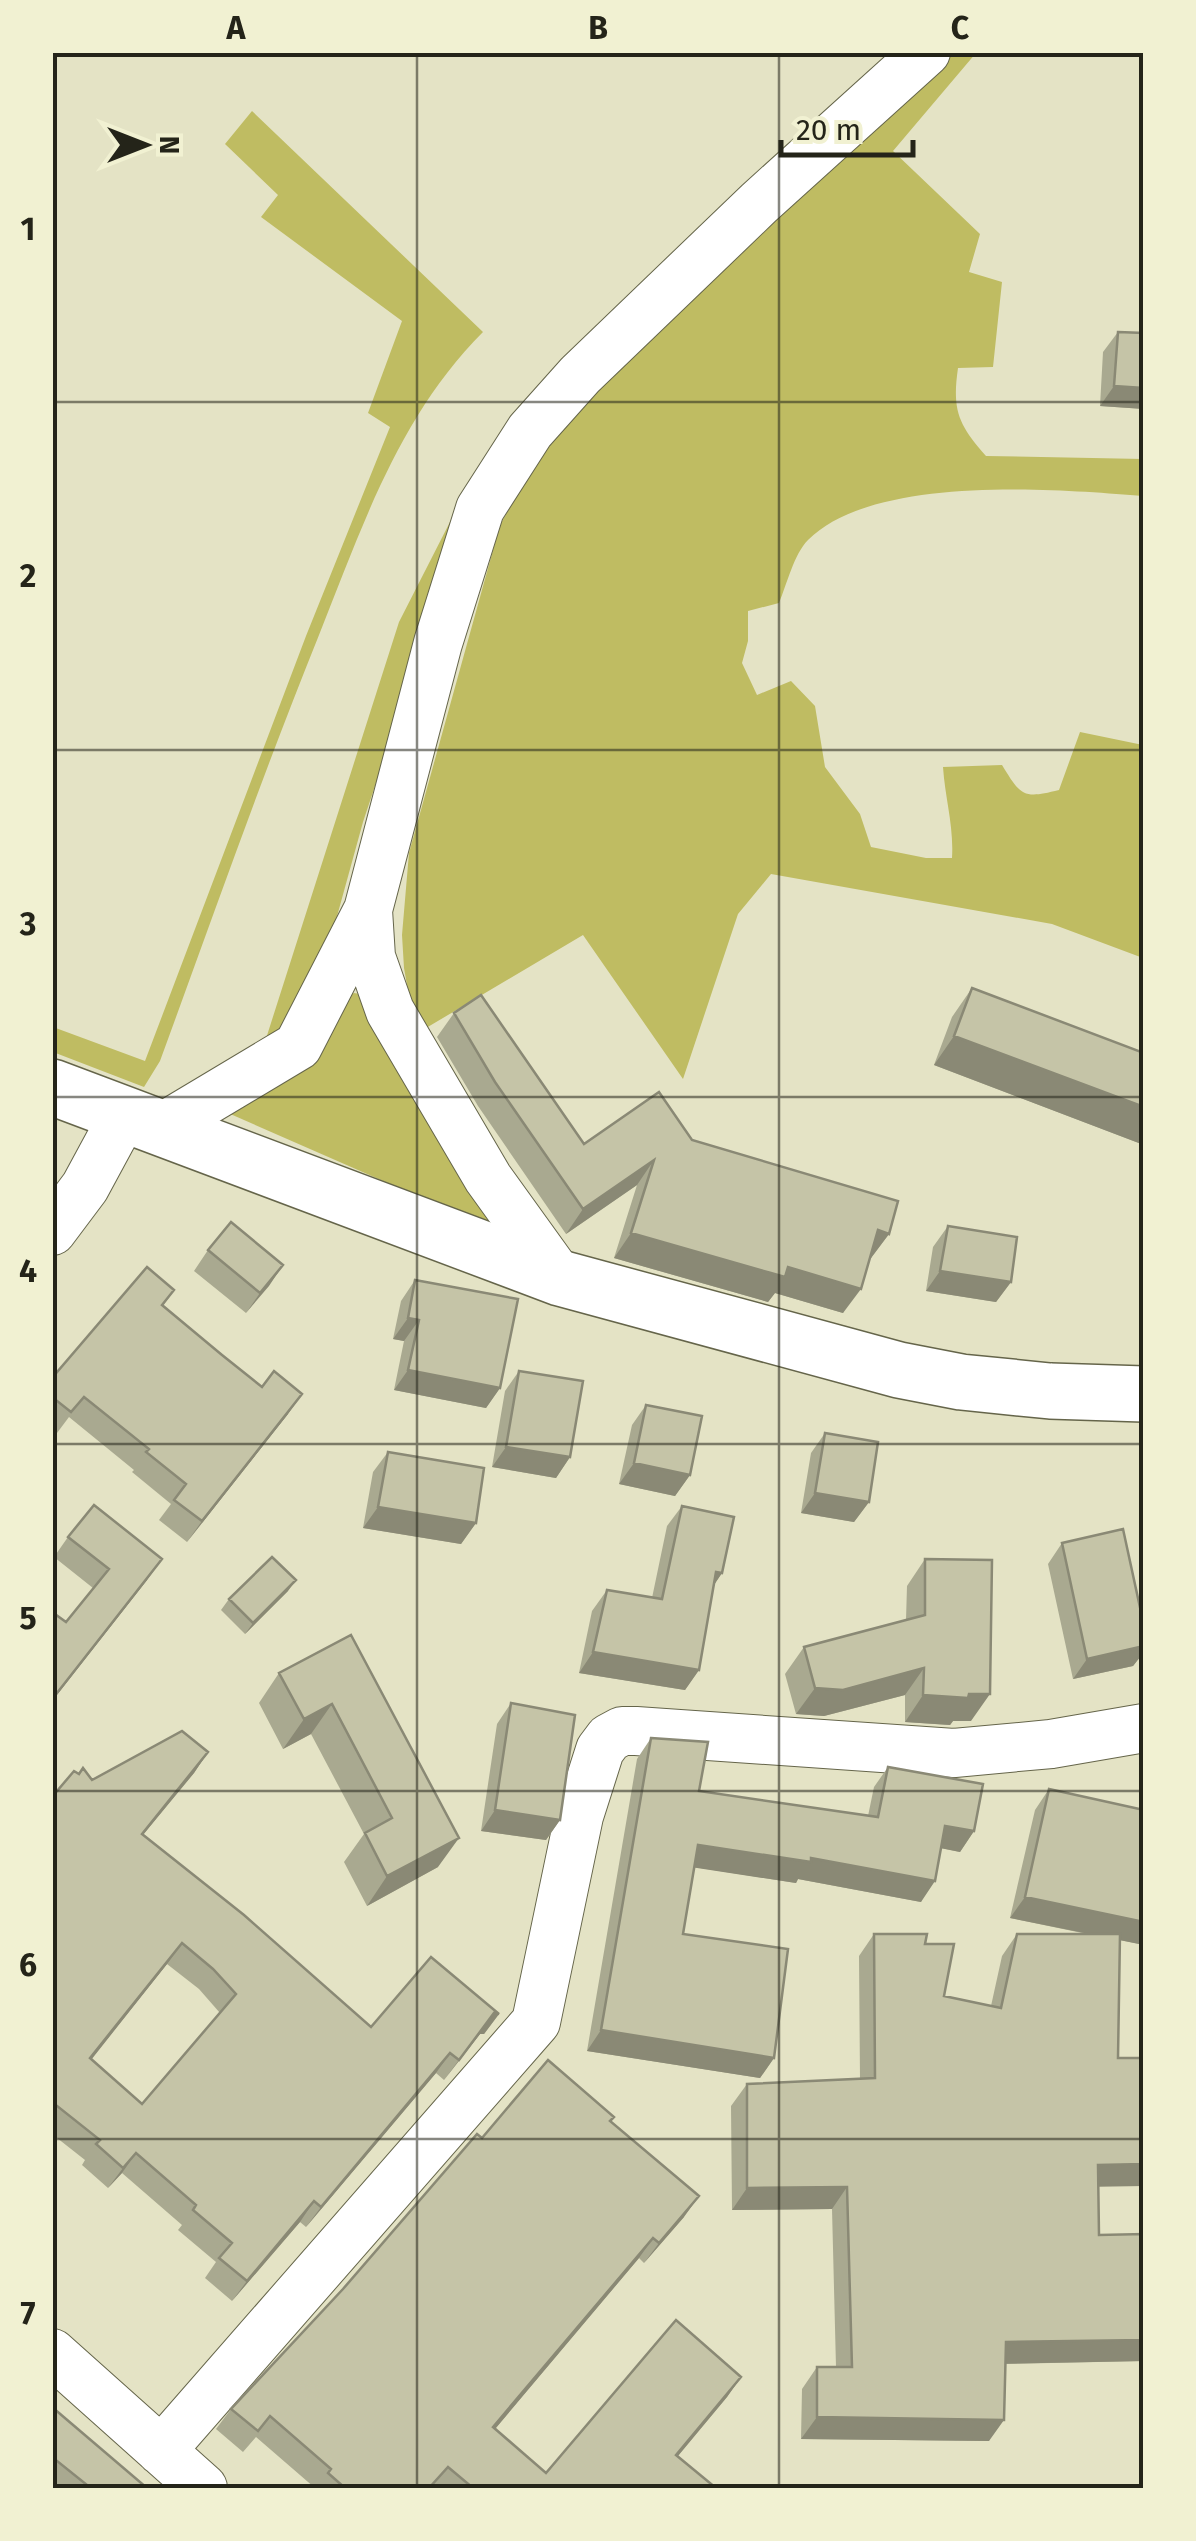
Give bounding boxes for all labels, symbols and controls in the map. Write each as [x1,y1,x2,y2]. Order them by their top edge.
text: A [226,9,247,47]
text: B [588,9,608,47]
text: C [951,9,970,47]
north arrow [95,95,195,195]
scale bar [781,95,914,157]
text: 20 m [796,112,861,148]
text: N [153,136,186,154]
text: 1 [21,210,35,248]
text: 2 [20,557,36,595]
text: 3 [19,905,36,943]
text: 4 [19,1252,37,1290]
text: 5 [19,1599,37,1637]
text: 6 [19,1946,37,1984]
text: 7 [21,2294,36,2332]

